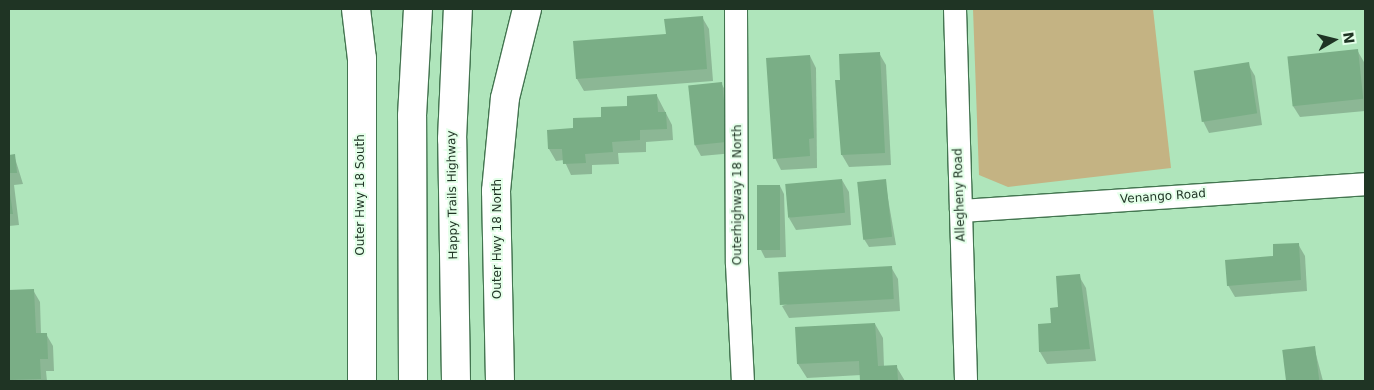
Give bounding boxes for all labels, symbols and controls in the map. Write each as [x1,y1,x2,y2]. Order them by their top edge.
north arrow [1309,15,1359,65]
text: N [1340,31,1358,45]
street label: Outerhighway 18 North [731,125,745,265]
street label: Happy Trails Highway [445,130,461,260]
street label: Outer Hwy 18 South [354,134,368,256]
street label: Allegheny Road [951,148,969,242]
street label: Outer Hwy 18 North [491,179,505,299]
street label: Venango Road [1120,187,1206,207]

